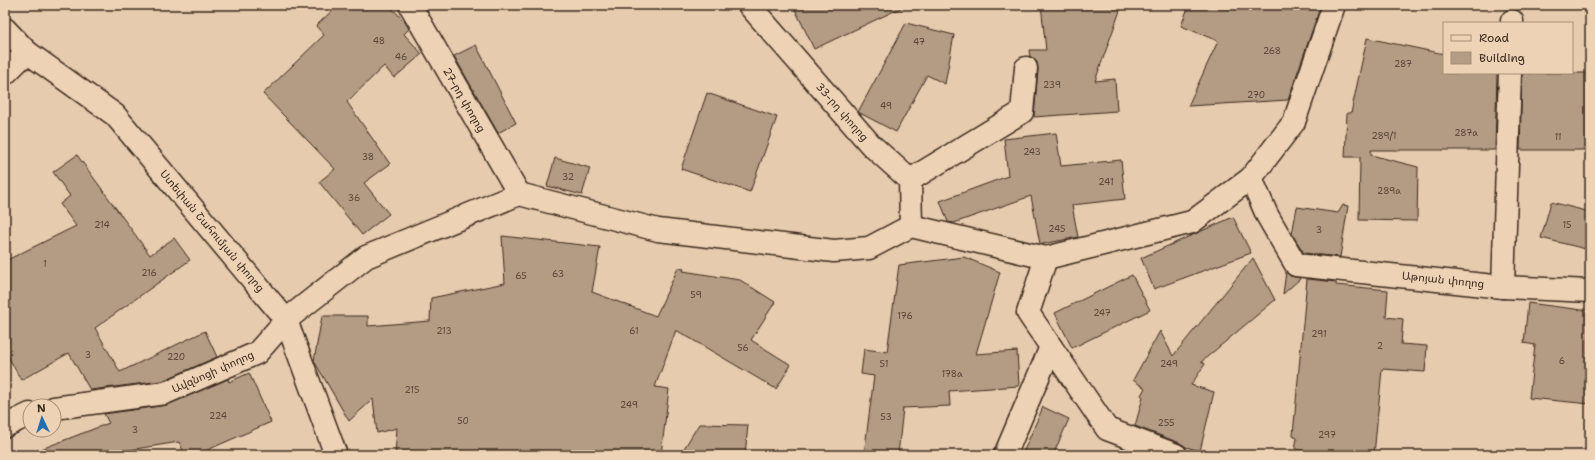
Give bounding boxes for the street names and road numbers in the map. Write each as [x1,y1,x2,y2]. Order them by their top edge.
street label: 27-րդ փողոց [439,65,489,135]
street label: 33-րդ փողոց [812,79,872,145]
street label: Ստեփան Շահումյան փողոց [156,167,268,295]
street label: Աթոյան փողոց [1401,268,1485,292]
street label: Ավզնոցի փողոց [170,347,256,397]

